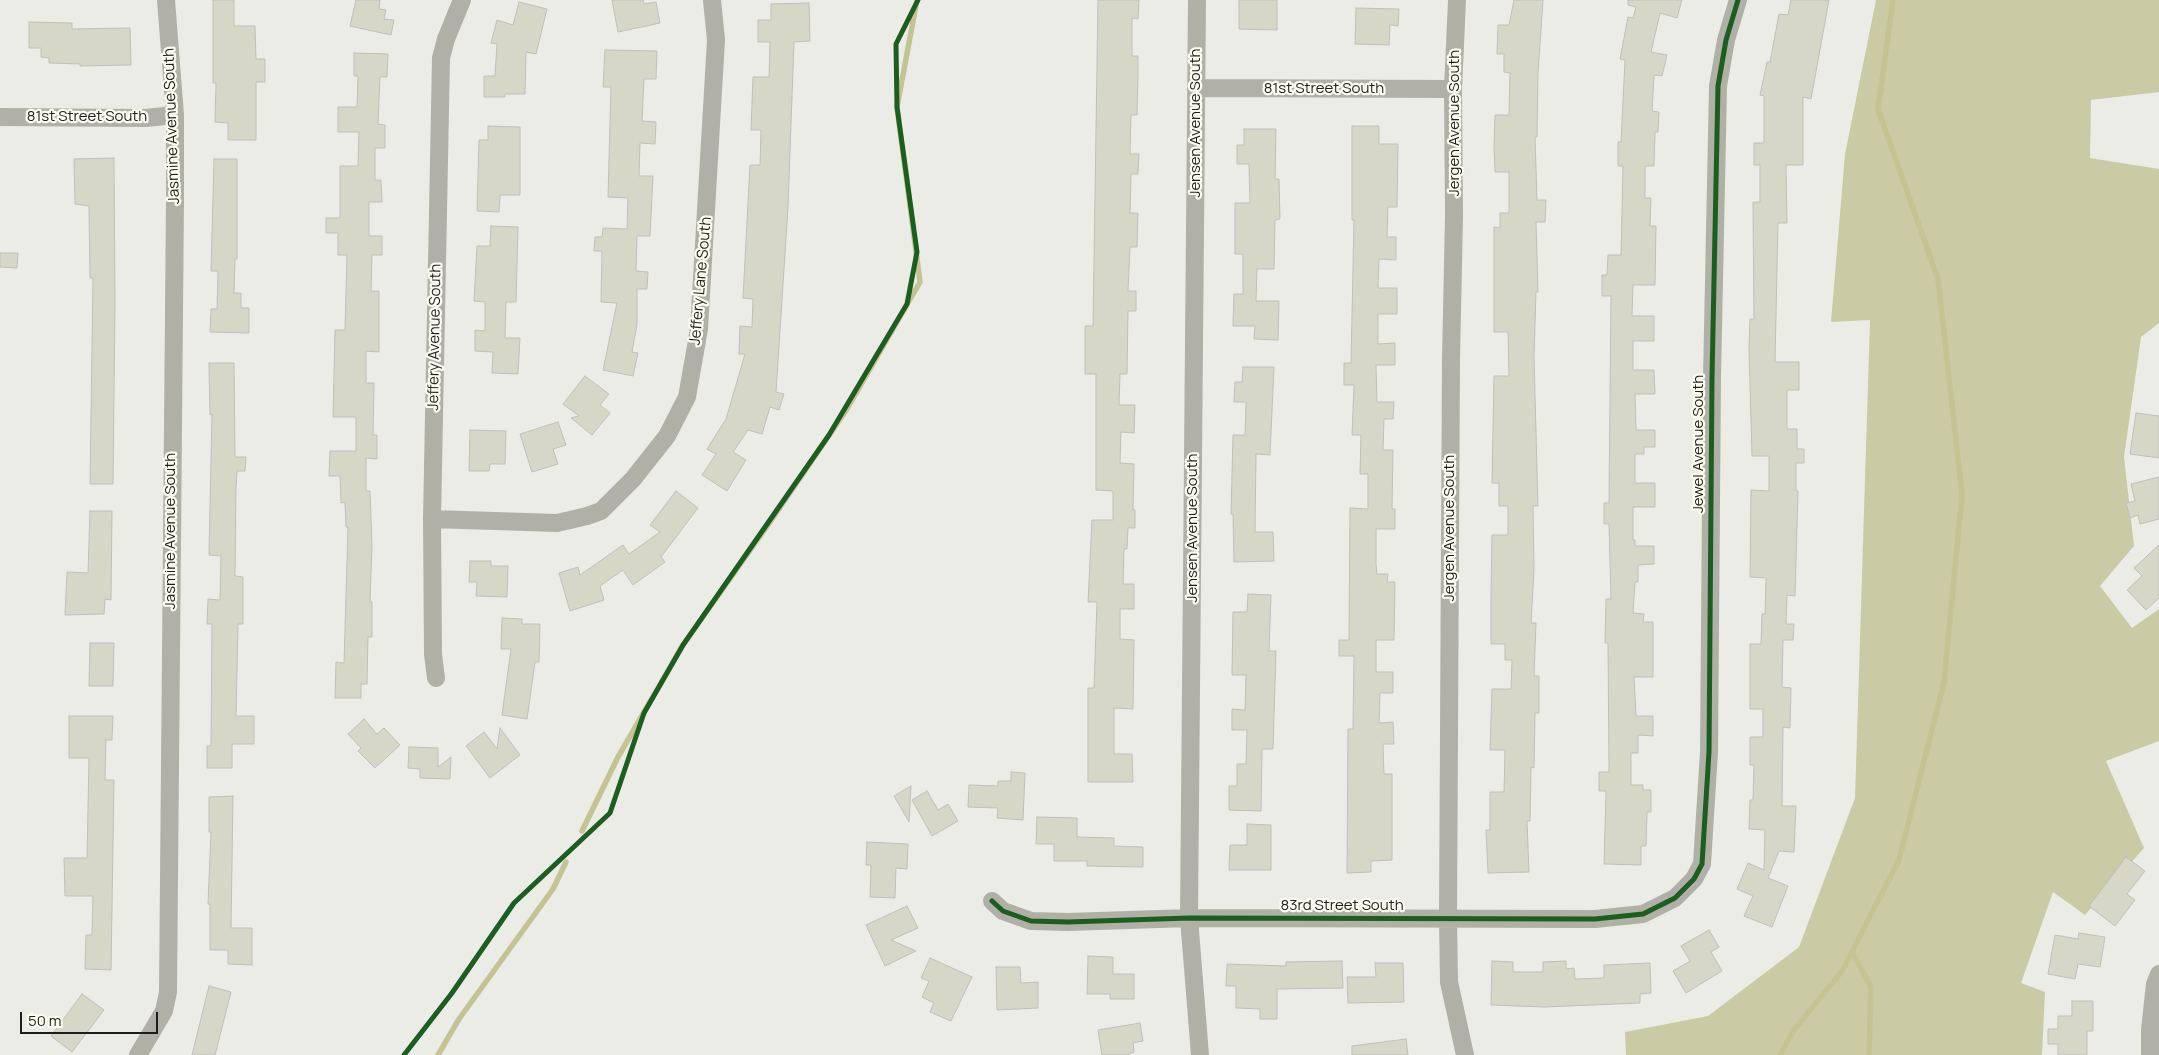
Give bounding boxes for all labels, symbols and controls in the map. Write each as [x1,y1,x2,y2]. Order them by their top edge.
street label: Jasmine Avenue South [160,48,184,204]
street label: Jensen Avenue South [1187,48,1205,198]
street label: Jergen Avenue South [1446,50,1464,196]
street label: 81st Street South [1264,80,1384,98]
street label: 81st Street South [27,108,147,126]
street label: Jeffery Lane South [686,216,716,346]
street label: Jeffery Avenue South [425,264,445,410]
street label: Jewel Avenue South [1690,375,1708,513]
street label: Jasmine Avenue South [162,453,180,609]
street label: Jensen Avenue South [1184,453,1202,603]
street label: Jergen Avenue South [1441,455,1459,601]
street label: 83rd Street South [1280,897,1404,915]
scale bar [22,1002,160,1034]
text: 50 m [28,1010,62,1031]

